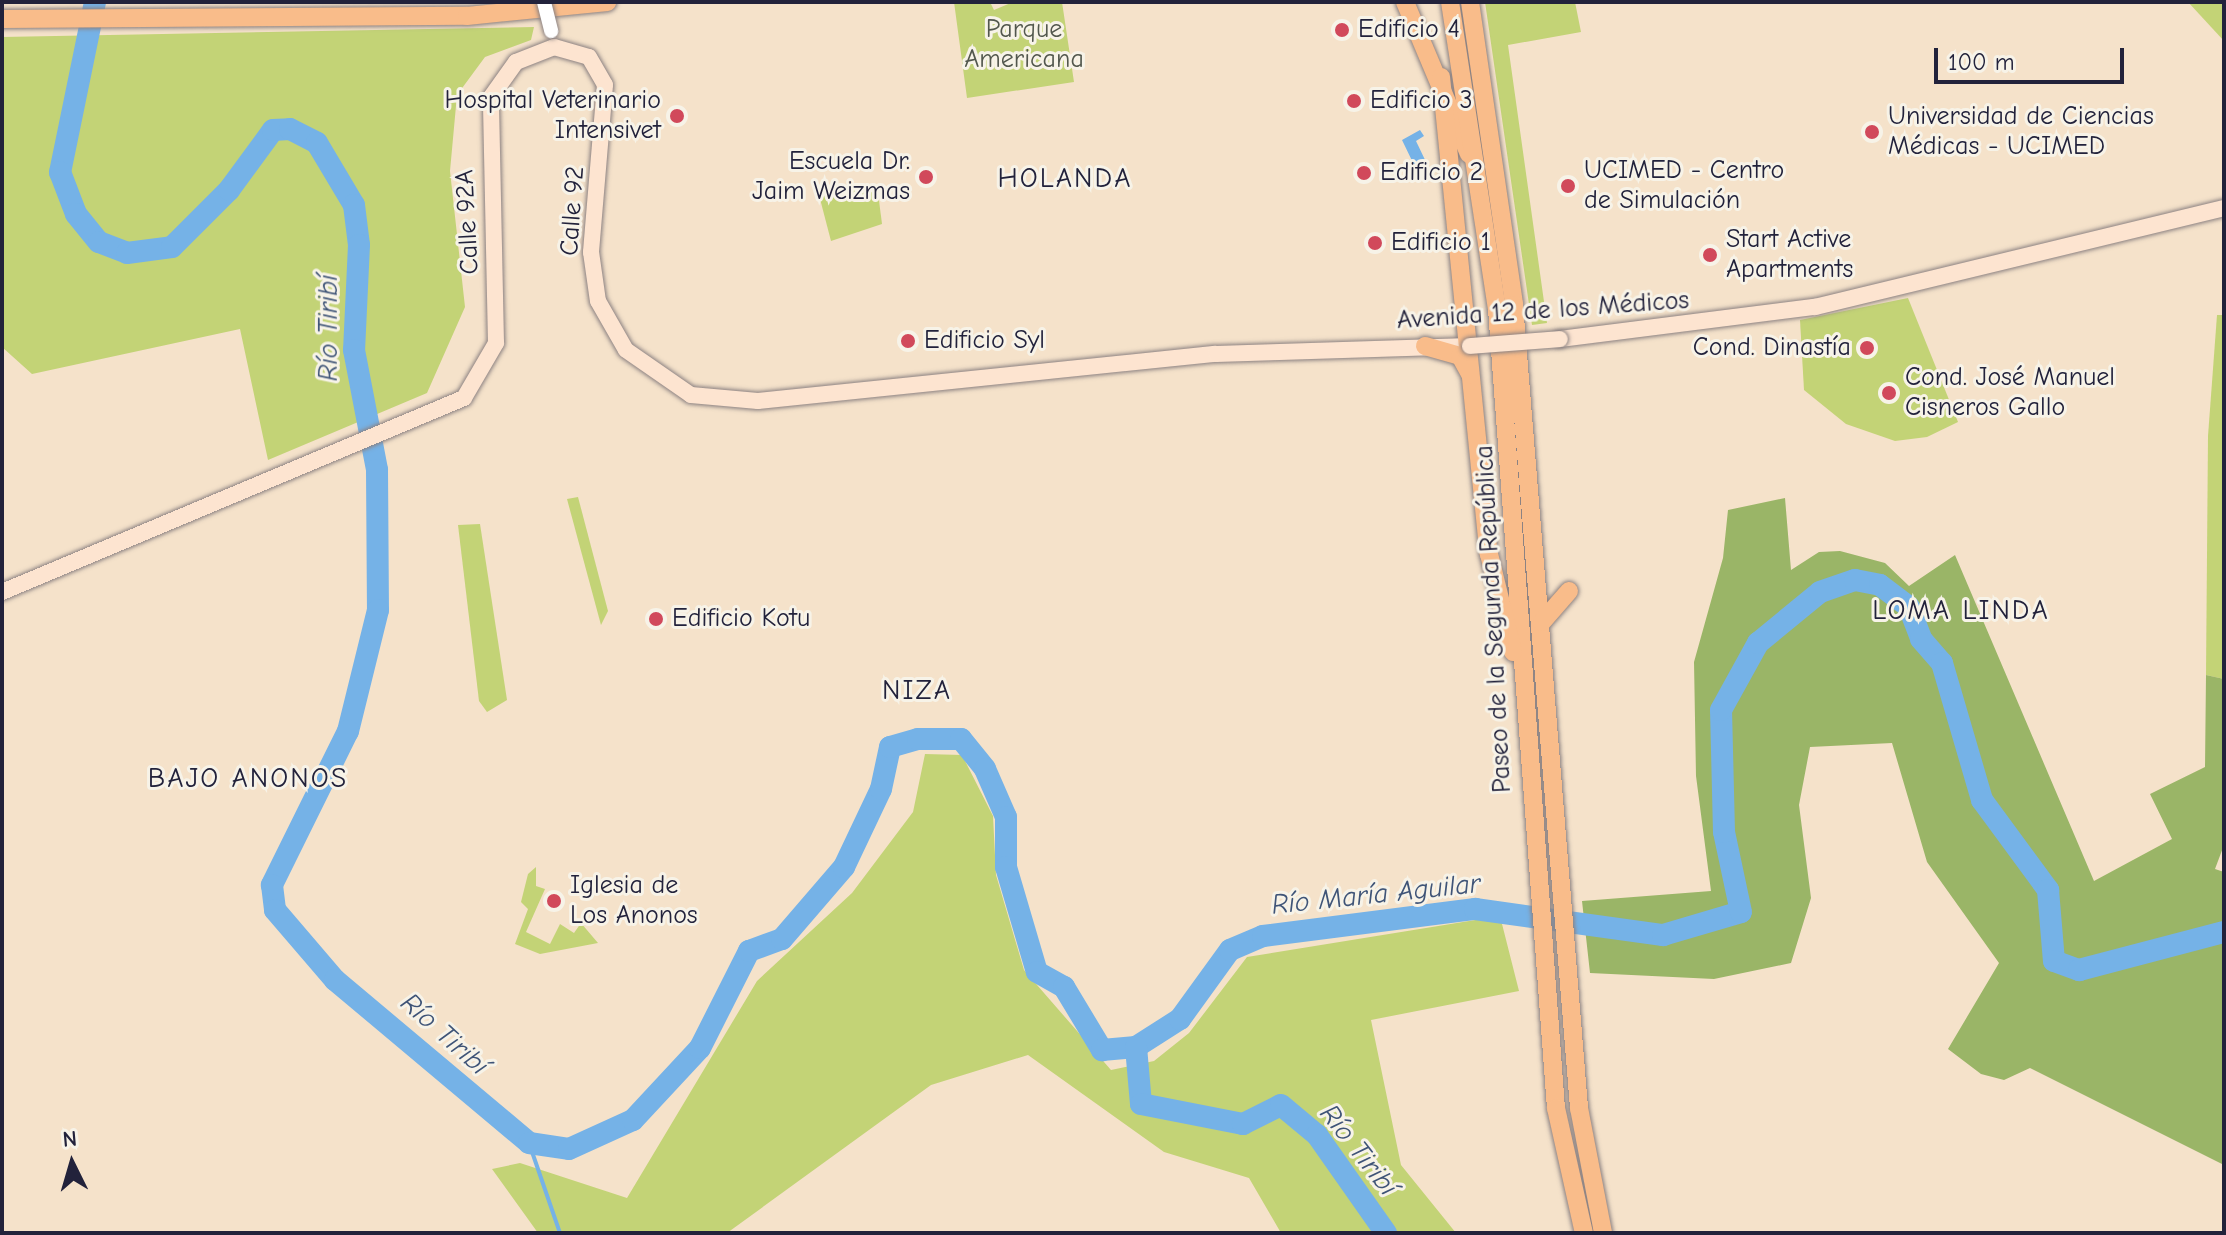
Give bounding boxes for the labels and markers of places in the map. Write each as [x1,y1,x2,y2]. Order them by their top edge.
place label: Edificio 4 [1358,14,1460,46]
marker: Edificio 4 [1333,21,1351,39]
place label: Hospital Veterinario Intensivet [445,85,661,146]
place label: Edificio 3 [1370,85,1473,117]
marker: Edificio 3 [1345,92,1363,110]
place label: Universidad de Ciencias Médicas - UCIMED [1888,101,2154,162]
marker: Hospital Veterinario Intensivet [668,107,686,125]
marker: Universidad de Ciencias Médicas - UCIMED [1863,123,1881,141]
place label: Escuela Dr. Jaim Weizmas [752,146,910,208]
place label: UCIMED - Centro de Simulación [1584,155,1784,216]
place label: Edificio 2 [1380,157,1483,189]
marker: Edificio 2 [1355,164,1373,182]
marker: Escuela Dr. Jaim Weizmas [917,168,935,186]
marker: UCIMED - Centro de Simulación [1559,177,1577,195]
place label: Start Active Apartments [1726,224,1853,286]
place label: Edificio 1 [1391,227,1491,259]
marker: Edificio 1 [1366,234,1384,252]
marker: Start Active Apartments [1701,246,1719,264]
place label: Edificio Syl [924,325,1045,357]
marker: Edificio Syl [899,332,917,350]
place label: Cond. Dinastía [1693,332,1851,364]
marker: Cond. Dinastía [1858,339,1876,357]
place label: Cond. José Manuel Cisneros Gallo [1905,362,2115,424]
marker: Cond. José Manuel Cisneros Gallo [1880,384,1898,402]
place label: Edificio Kotu [672,603,810,635]
marker: Edificio Kotu [647,610,665,628]
place label: Iglesia de Los Anonos [570,870,698,932]
marker: Iglesia de Los Anonos [545,892,563,910]

